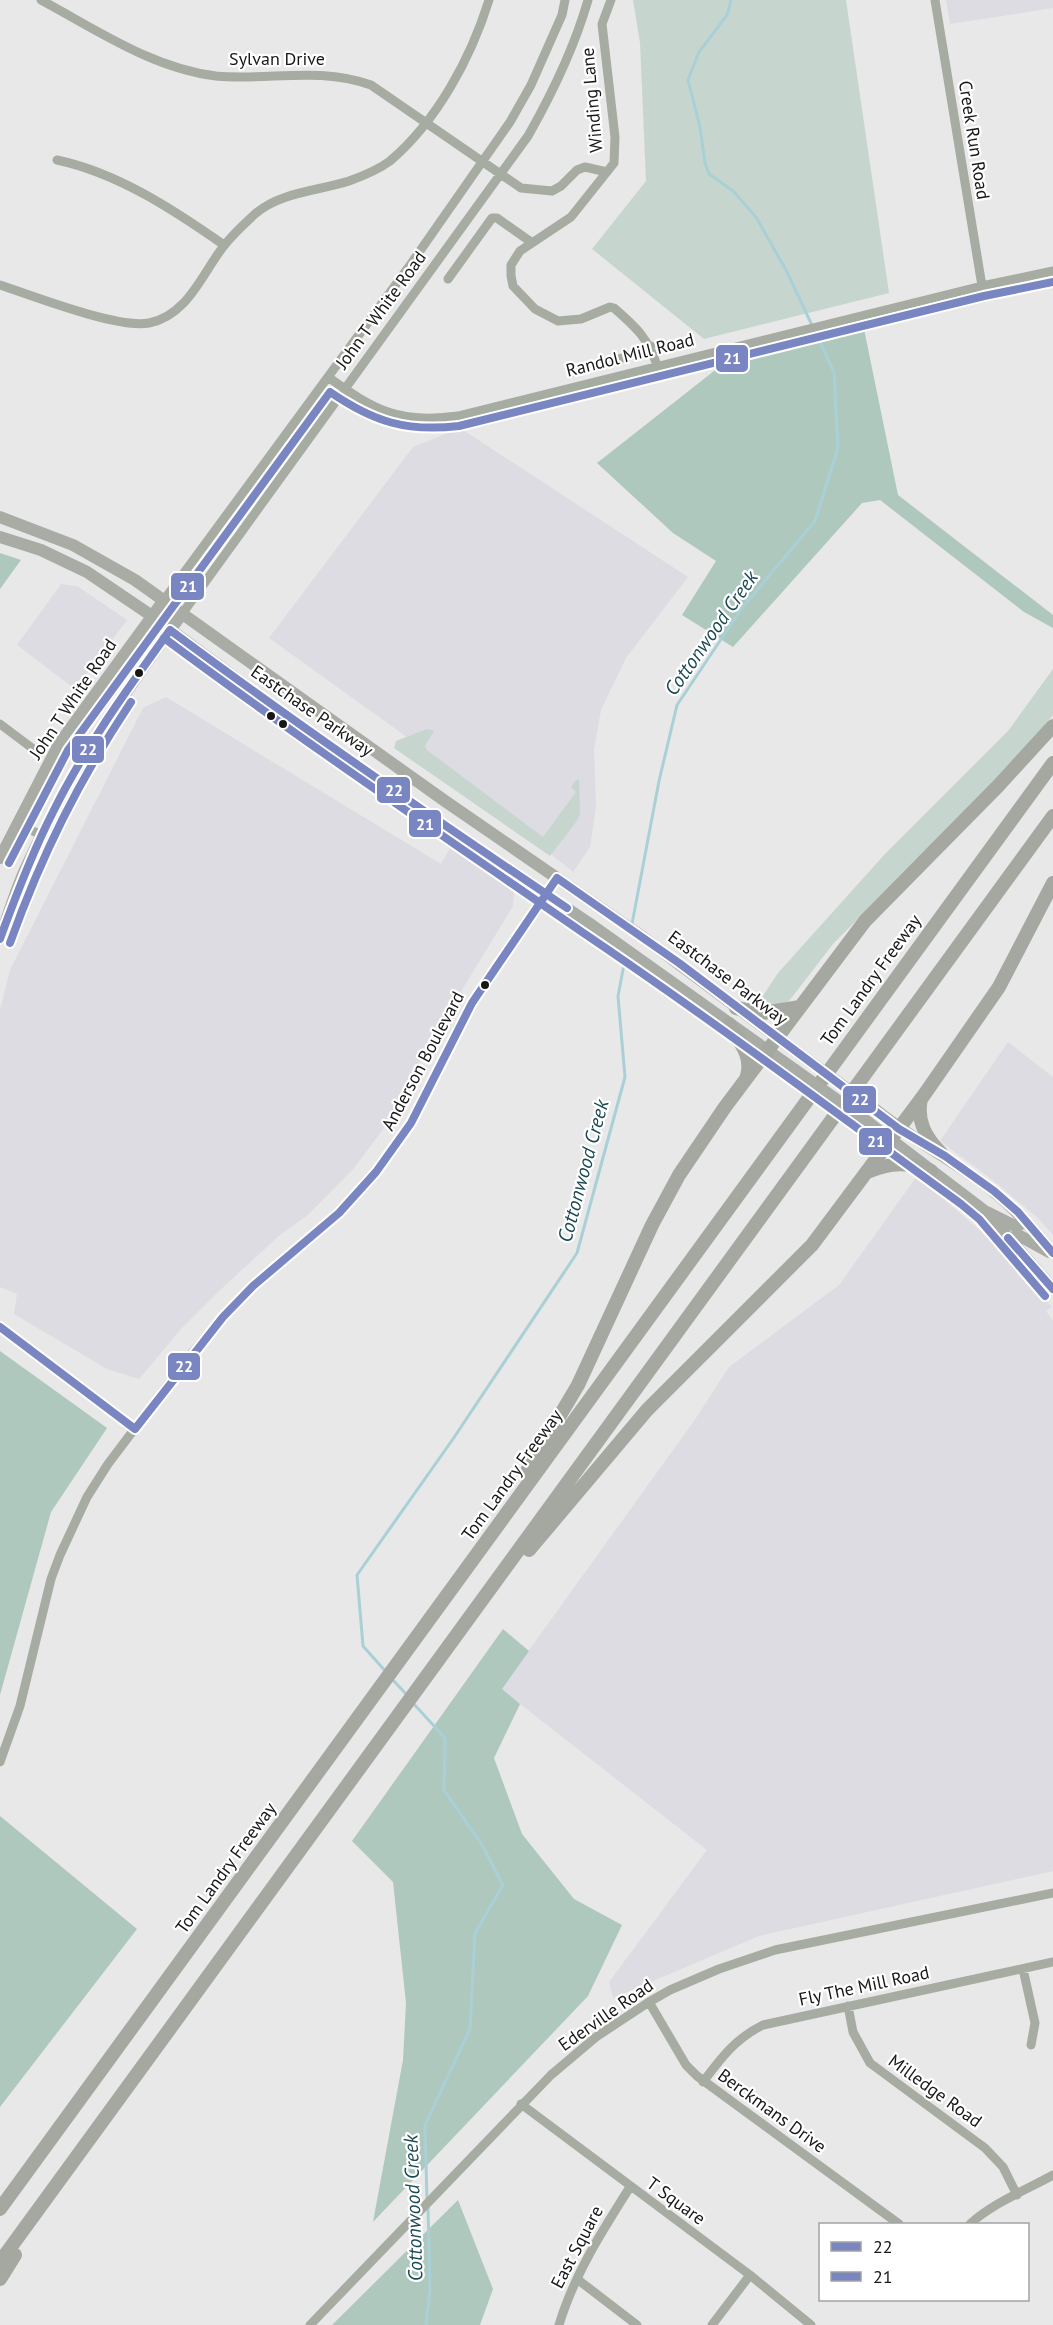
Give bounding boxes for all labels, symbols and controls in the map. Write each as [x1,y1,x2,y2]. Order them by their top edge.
street label: Sylvan Drive [229,47,325,70]
street label: Winding Lane [575,47,608,153]
street label: Creek Run Road [954,79,995,201]
street label: John T White Road [330,246,431,374]
street label: Randol Mill Road [563,327,696,382]
line badge: 21 [715,344,749,373]
text: 21 [723,348,741,368]
water label: Cottonwood Creek [658,565,764,700]
line badge: 21 [170,572,205,601]
text: 21 [179,576,197,596]
street label: John T White Road [23,634,121,764]
street label: Eastchase Parkway [247,660,378,762]
unlabelled marker [133,667,145,679]
unlabelled marker [265,710,277,722]
unlabelled marker [277,718,289,730]
line badge: 22 [71,735,105,764]
text: 22 [79,739,97,759]
line badge: 22 [376,776,411,804]
text: 22 [385,780,403,800]
line badge: 21 [408,809,442,838]
text: 21 [416,814,434,834]
street label: Tom Landry Freeway [815,909,926,1050]
street label: Eastchase Parkway [664,925,793,1031]
unlabelled marker [479,979,491,991]
street label: Anderson Boulevard [376,987,469,1134]
line badge: 22 [842,1085,877,1114]
text: 22 [851,1089,869,1109]
water label: Cottonwood Creek [551,1096,615,1245]
line badge: 21 [858,1127,893,1156]
text: 21 [867,1131,885,1151]
line badge: 22 [167,1352,201,1381]
text: 22 [175,1356,193,1376]
street label: Tom Landry Freeway [456,1404,567,1545]
street label: Tom Landry Freeway [170,1797,281,1938]
street label: Fly The Mill Road [797,1960,931,2011]
street label: Ederville Road [554,1973,658,2056]
street label: Milledge Road [884,2049,987,2132]
street label: Berckmans Drive [713,2063,831,2158]
water label: Cottonwood Creek [397,2133,429,2282]
street label: T Square [642,2172,710,2230]
street label: East Square [545,2202,608,2292]
legend [819,2223,1029,2301]
text: 22 [873,2235,893,2258]
text: 21 [873,2265,893,2288]

